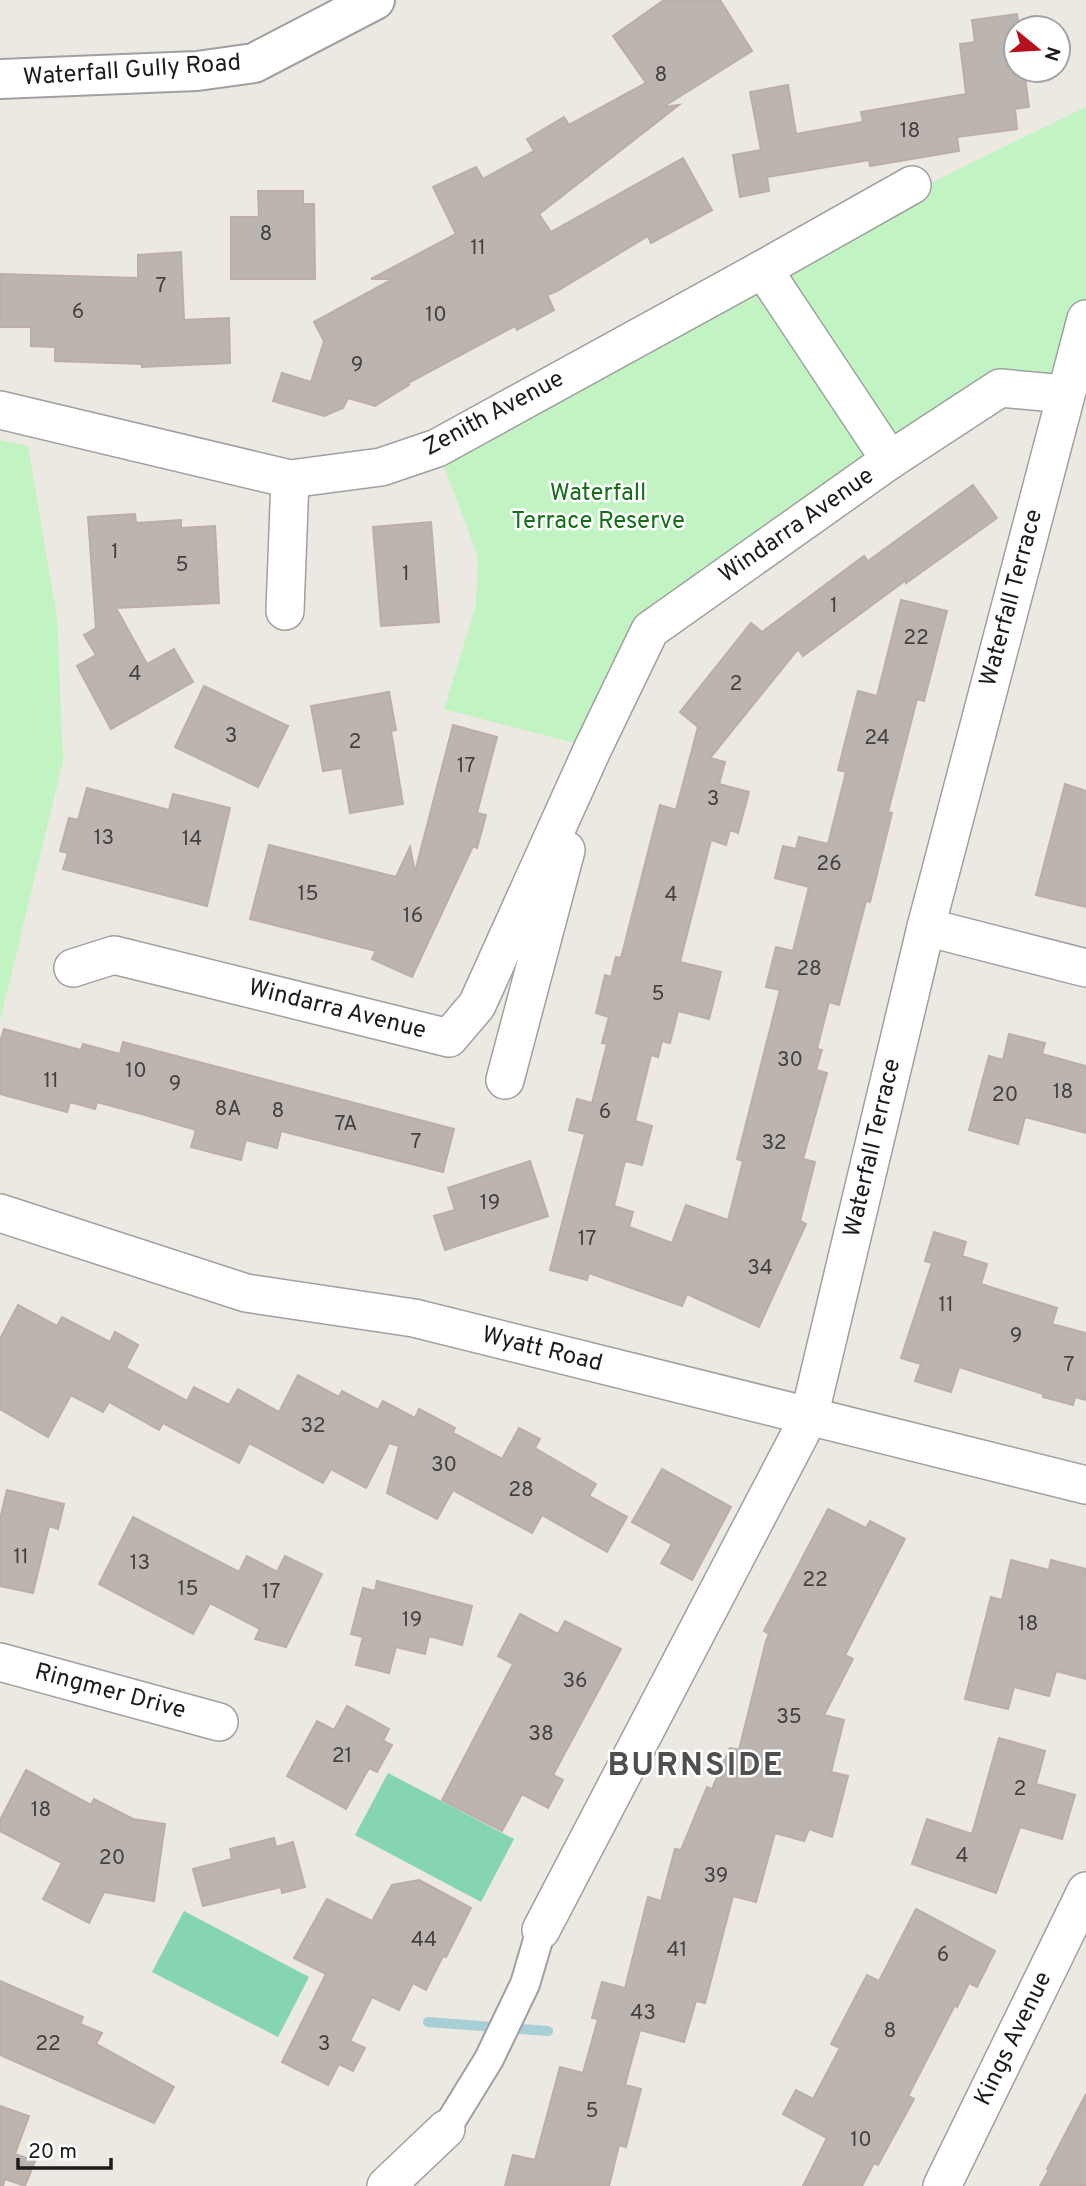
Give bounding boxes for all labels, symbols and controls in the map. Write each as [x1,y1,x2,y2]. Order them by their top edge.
north arrow [1002,14,1072,84]
text: N [1038,43,1065,64]
street label: Waterfall Gully Road [22,48,242,94]
house number: 8 [655,62,667,89]
house number: 18 [900,118,920,145]
house number: 8 [260,221,272,248]
house number: 11 [470,235,486,262]
house number: 7 [156,273,167,300]
house number: 6 [72,299,84,326]
house number: 10 [425,302,447,329]
house number: 9 [351,352,363,379]
street label: Zenith Avenue [419,364,569,464]
street label: Windarra Avenue [714,461,880,591]
park label: Waterfall Terrace Reserve [511,479,685,537]
street label: Waterfall Terrace [974,506,1050,690]
house number: 1 [111,539,119,566]
house number: 5 [175,552,189,579]
house number: 1 [402,561,410,588]
house number: 1 [830,593,838,620]
house number: 22 [903,625,929,652]
house number: 4 [128,661,142,688]
house number: 2 [730,671,742,698]
house number: 3 [225,723,237,750]
house number: 24 [864,725,890,752]
house number: 2 [349,729,361,756]
house number: 17 [457,753,475,780]
house number: 3 [707,786,719,813]
house number: 13 [94,825,114,852]
house number: 14 [182,826,202,853]
house number: 26 [816,851,842,878]
house number: 15 [298,881,318,908]
house number: 4 [664,882,678,909]
house number: 16 [403,903,423,930]
house number: 28 [796,956,822,983]
street label: Windarra Avenue [245,973,429,1047]
house number: 5 [651,981,665,1008]
house number: 30 [777,1047,803,1074]
street label: Waterfall Terrace [838,1056,908,1240]
house number: 10 [125,1058,147,1085]
house number: 11 [43,1068,59,1095]
house number: 9 [169,1071,181,1098]
house number: 18 [1053,1079,1073,1106]
house number: 20 [992,1082,1018,1109]
house number: 8A [215,1096,241,1123]
house number: 8 [272,1098,284,1125]
house number: 6 [599,1099,611,1126]
house number: 7A [335,1111,357,1138]
house number: 7 [411,1129,422,1156]
house number: 32 [761,1130,787,1157]
house number: 19 [480,1190,500,1217]
house number: 17 [578,1226,596,1253]
house number: 34 [747,1255,773,1282]
house number: 11 [938,1292,954,1319]
street label: Wyatt Road [479,1321,605,1379]
house number: 9 [1010,1323,1022,1350]
house number: 7 [1064,1352,1075,1379]
house number: 32 [300,1413,326,1440]
house number: 30 [431,1452,457,1479]
house number: 28 [508,1477,534,1504]
house number: 11 [13,1544,29,1571]
house number: 13 [130,1550,150,1577]
house number: 22 [802,1567,828,1594]
house number: 15 [178,1576,198,1603]
house number: 17 [262,1579,280,1606]
house number: 19 [402,1607,422,1634]
house number: 18 [1018,1611,1038,1638]
street label: Ringmer Drive [31,1657,189,1727]
house number: 36 [562,1668,588,1695]
house number: 35 [776,1704,802,1731]
house number: 38 [528,1721,554,1748]
house number: 21 [332,1743,352,1770]
district label: BURNSIDE [607,1747,785,1787]
house number: 2 [1014,1776,1026,1803]
house number: 18 [31,1797,51,1824]
house number: 4 [955,1843,969,1870]
house number: 20 [99,1845,125,1872]
house number: 39 [704,1863,728,1890]
house number: 44 [411,1927,437,1954]
house number: 41 [667,1937,687,1964]
house number: 6 [937,1942,949,1969]
street label: Kings Avenue [969,1967,1059,2111]
house number: 43 [630,2000,656,2027]
house number: 8 [884,2018,896,2045]
house number: 22 [35,2031,61,2058]
house number: 3 [318,2031,330,2058]
house number: 5 [585,2098,599,2125]
scale bar [18,2126,110,2170]
house number: 10 [850,2127,872,2154]
text: 20 m [28,2139,77,2166]

